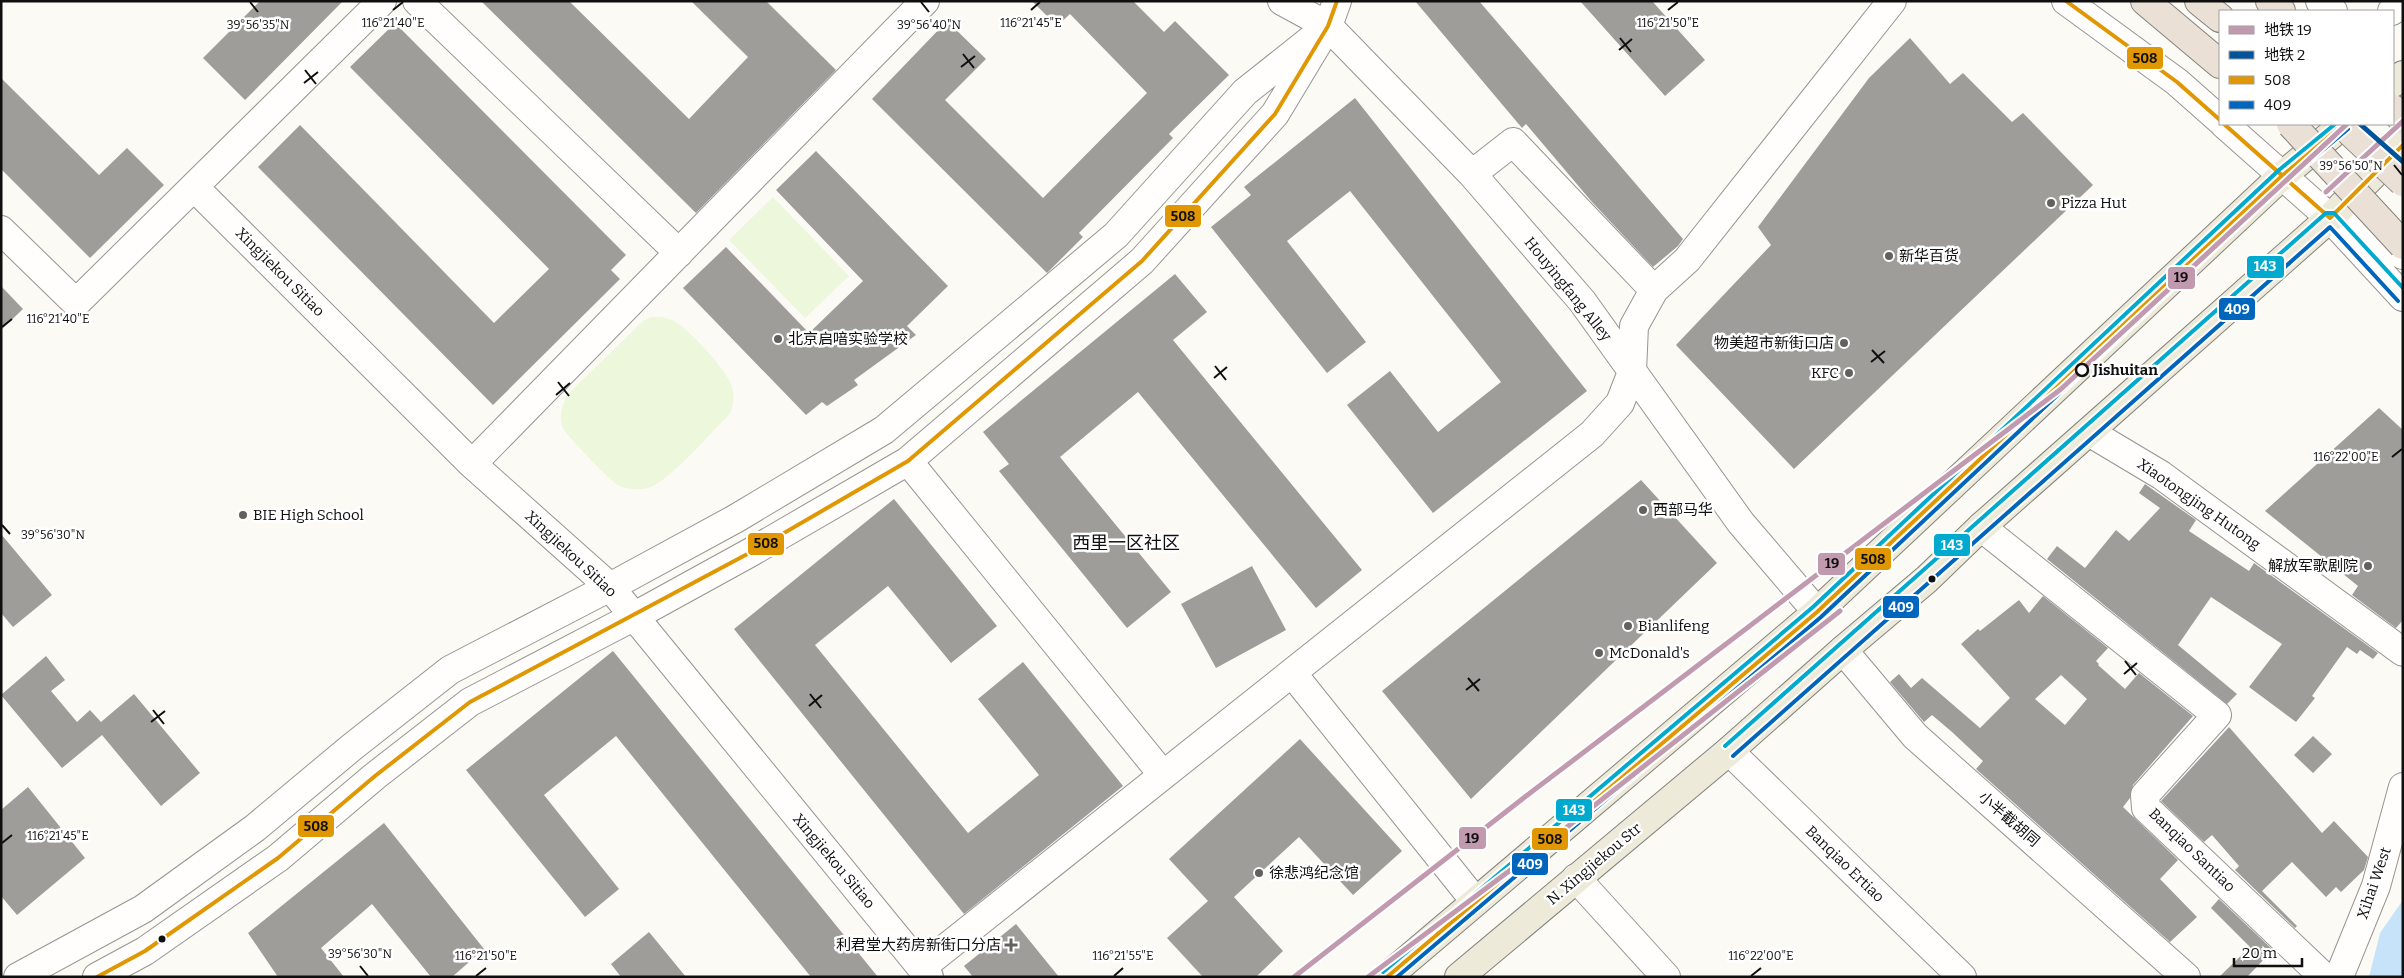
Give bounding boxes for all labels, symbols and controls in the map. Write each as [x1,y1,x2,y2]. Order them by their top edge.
legend [2219,10,2394,125]
text: 116°21'40"E [362,16,424,30]
text: 116°21'45"E [1000,16,1062,30]
text: 116°21'50"E [1637,16,1699,30]
text: 39°56'35"N [227,18,290,32]
text: 39°56'40"N [897,18,962,32]
text: 地铁 19 [2264,21,2312,39]
line badge: 508 [2126,46,2164,70]
text: 地铁 2 [2264,46,2305,64]
text: 508 [2133,50,2157,67]
text: 508 [2264,71,2291,89]
text: 409 [2264,96,2291,114]
text: 39°56'50"N [2319,159,2383,173]
place label: Pizza Hut [2061,194,2127,212]
marker: Pizza Hut [2045,197,2057,209]
line badge: 508 [1164,204,1202,228]
text: 508 [1171,208,1195,225]
street label: Xingjiekou Sitiao [232,224,328,320]
street label: Houyingfang Alley [1521,233,1615,345]
place label: 新华百货 [1899,247,1959,265]
marker: 新华百货 [1883,250,1895,262]
line badge: 143 [2246,255,2285,279]
text: 143 [2254,258,2276,275]
line badge: 19 [2167,266,2196,290]
text: 19 [2174,269,2188,286]
line badge: 409 [2218,297,2256,321]
text: 409 [2224,301,2250,318]
text: 116°21'40"E [27,312,89,326]
place label: 北京启喑实验学校 [788,330,908,348]
marker: 北京启喑实验学校 [772,333,784,345]
place label: 物美超市新街口店 [1714,334,1834,352]
marker: 物美超市新街口店 [1838,337,1850,349]
place label: Jishuitan [2092,361,2158,379]
marker: Jishuitan [2075,363,2089,377]
place label: KFC [1811,364,1839,382]
marker: KFC [1843,367,1855,379]
text: 116°22'00"E [2313,450,2379,464]
street label: Xiaotongjing Hutong [2134,455,2264,553]
place label: 西部马华 [1653,501,1713,519]
marker: 西部马华 [1637,504,1649,516]
place label: BIE High School [253,506,364,524]
street label: Xingjiekou Sitiao [522,507,620,601]
marker: BIE High School [237,509,249,521]
text: 39°56'30"N [21,528,85,542]
line badge: 508 [747,532,785,556]
district label: 西里一区社区 [1072,532,1180,554]
line badge: 143 [1933,533,1971,557]
text: 508 [754,535,778,552]
text: 143 [1941,537,1963,554]
line badge: 508 [1854,547,1892,571]
text: 508 [1861,551,1885,568]
line badge: 19 [1817,552,1846,576]
text: 19 [1825,555,1839,572]
place label: 解放军歌剧院 [2268,557,2358,575]
marker: 解放军歌剧院 [2362,560,2374,572]
unlabelled marker [1927,574,1937,584]
line badge: 409 [1882,595,1920,619]
text: 409 [1888,599,1914,616]
place label: Bianlifeng [1638,617,1709,635]
marker: Bianlifeng [1622,620,1634,632]
place label: McDonald's [1609,644,1690,662]
marker: McDonald's [1593,647,1605,659]
street label: 小半截胡同 [1975,788,2043,850]
line badge: 143 [1555,798,1593,822]
text: 143 [1563,802,1585,819]
street label: Banqiao Santiao [2145,804,2239,896]
street label: Xingjiekou Sitiao [789,810,879,912]
line badge: 508 [297,814,335,838]
text: 508 [304,818,328,835]
street label: N. Xingjiekou Str [1543,819,1645,909]
street label: Banqiao Ertiao [1802,822,1888,906]
line badge: 19 [1458,826,1487,850]
line badge: 508 [1531,827,1569,851]
text: 116°21'45"E [27,829,89,843]
text: 19 [1465,830,1479,847]
text: 508 [1538,831,1562,848]
street label: Xihai West [2353,844,2395,921]
line badge: 409 [1511,852,1549,876]
text: 409 [1517,856,1543,873]
place label: 徐悲鸿纪念馆 [1269,864,1359,882]
marker: 徐悲鸿纪念馆 [1253,867,1265,879]
unlabelled marker [157,934,167,944]
place label: 利君堂大药房新街口分店 [836,936,1001,954]
scale bar [2234,936,2302,968]
marker: 利君堂大药房新街口分店 [1005,939,1017,951]
text: 20 m [2242,944,2278,962]
text: 39°56'30"N [328,947,392,961]
text: 116°21'50"E [455,949,517,963]
text: 116°21'55"E [1093,949,1153,963]
text: 116°22'00"E [1728,949,1794,963]

